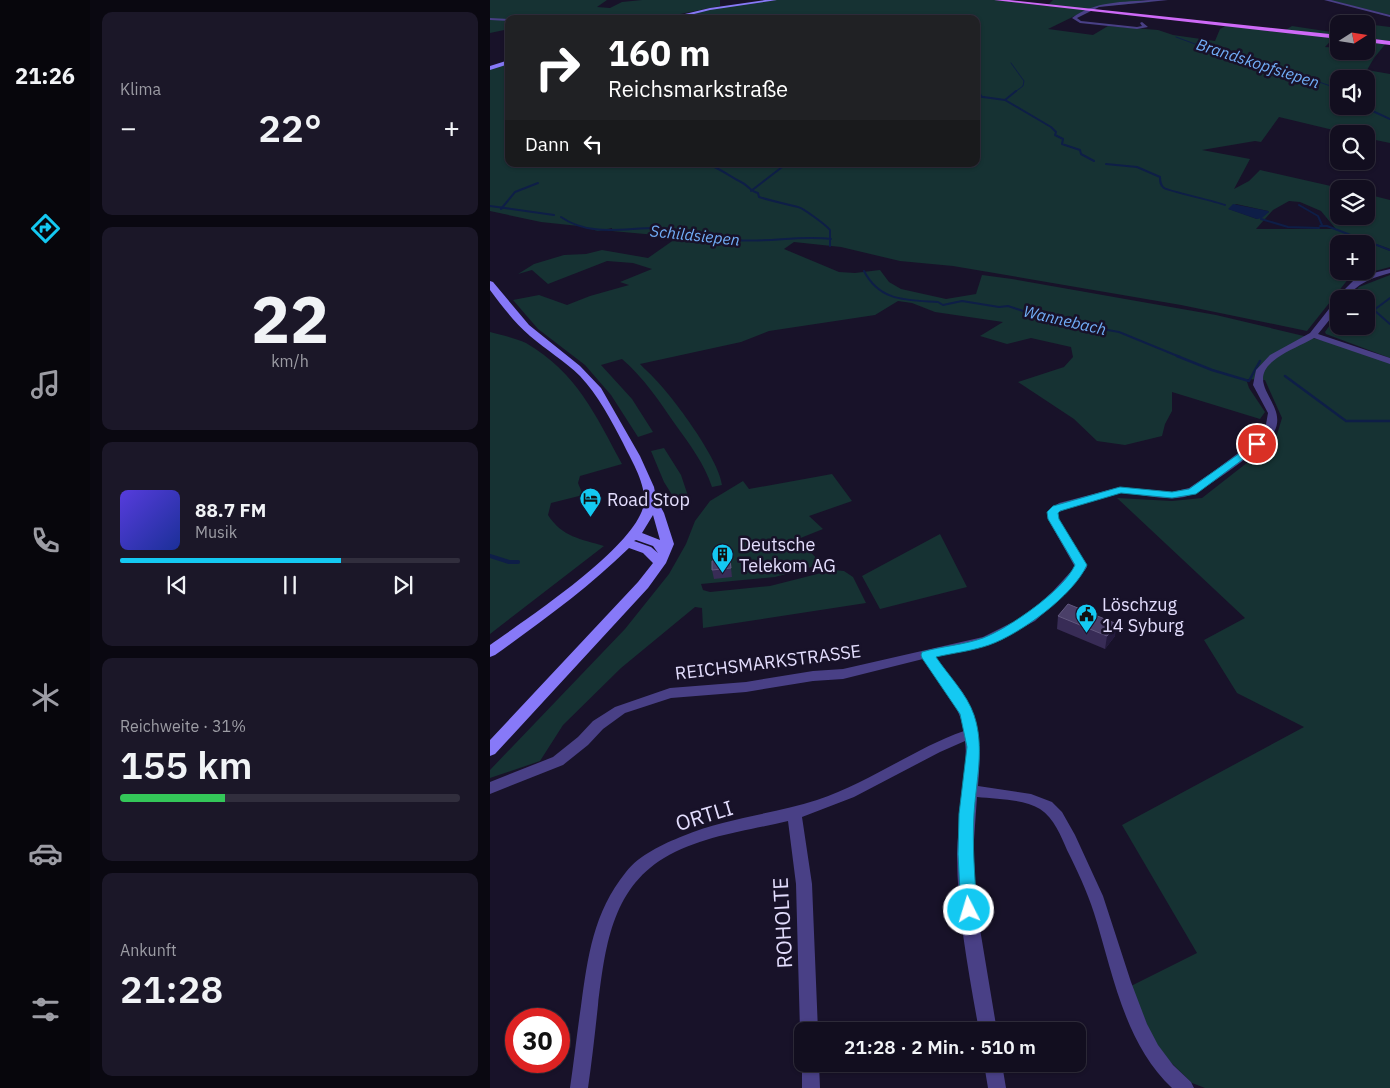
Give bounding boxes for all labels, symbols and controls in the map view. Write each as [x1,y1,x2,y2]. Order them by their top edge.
north arrow [1330,15,1375,60]
map controls [1330,15,1375,335]
text: 160 m [608,30,711,76]
water label: Brandskopfsiepen [1194,34,1322,92]
icon: right [525,35,590,100]
text: 21:26 [15,61,75,90]
button: sound [1330,70,1375,115]
text: Reichsmarkstraße [608,74,788,103]
text: Klima [120,79,161,99]
text: 22° [258,103,322,152]
text: − [120,109,137,146]
text: + [443,109,460,146]
button: search [1330,125,1375,170]
icon: left [579,130,607,158]
text: Dann [525,132,569,156]
button: layers [1330,180,1375,225]
icon: directions [28,211,63,246]
water label: Schildsiepen [649,220,741,250]
button: + [1330,235,1375,280]
text: 22 [251,276,329,361]
button: − [1330,290,1375,335]
water label: Wannebach [1022,301,1108,339]
text: km/h [271,351,309,371]
icon: music [28,367,63,402]
pin [1236,423,1278,465]
icon: arrive [1243,430,1271,458]
hotel icon: Road Stop [579,487,603,518]
place label: Road Stop [607,488,690,511]
text: 88.7 FM [195,498,266,522]
text: Musik [195,522,237,542]
icon: phone [28,523,63,558]
place label: Deutsche Telekom AG [739,533,836,577]
building icon: Deutsche Telekom AG [711,542,735,573]
icon: previous [163,571,191,599]
icon: pause [276,571,304,599]
icon: next [389,571,417,599]
place label: Löschzug 14 Syburg [1102,593,1184,637]
public building icon: Löschzug 14 Syburg [1074,602,1098,633]
street label: REICHSMARKSTRASSE [674,639,862,685]
icon: climate [28,680,63,715]
text: Reichweite · 31% [120,716,246,736]
text: 155 km [120,740,252,789]
street label: ORTLI [672,793,736,837]
icon: car [28,836,63,871]
street label: ROHOLTE [766,877,798,969]
position arrow [942,883,994,935]
text: Ankunft [120,940,177,960]
text: 21:28 [120,964,223,1013]
icon: filters [28,992,63,1027]
speed limit sign: 30 [505,1008,570,1073]
text: 21:28 · 2 Min. · 510 m [844,1035,1036,1059]

